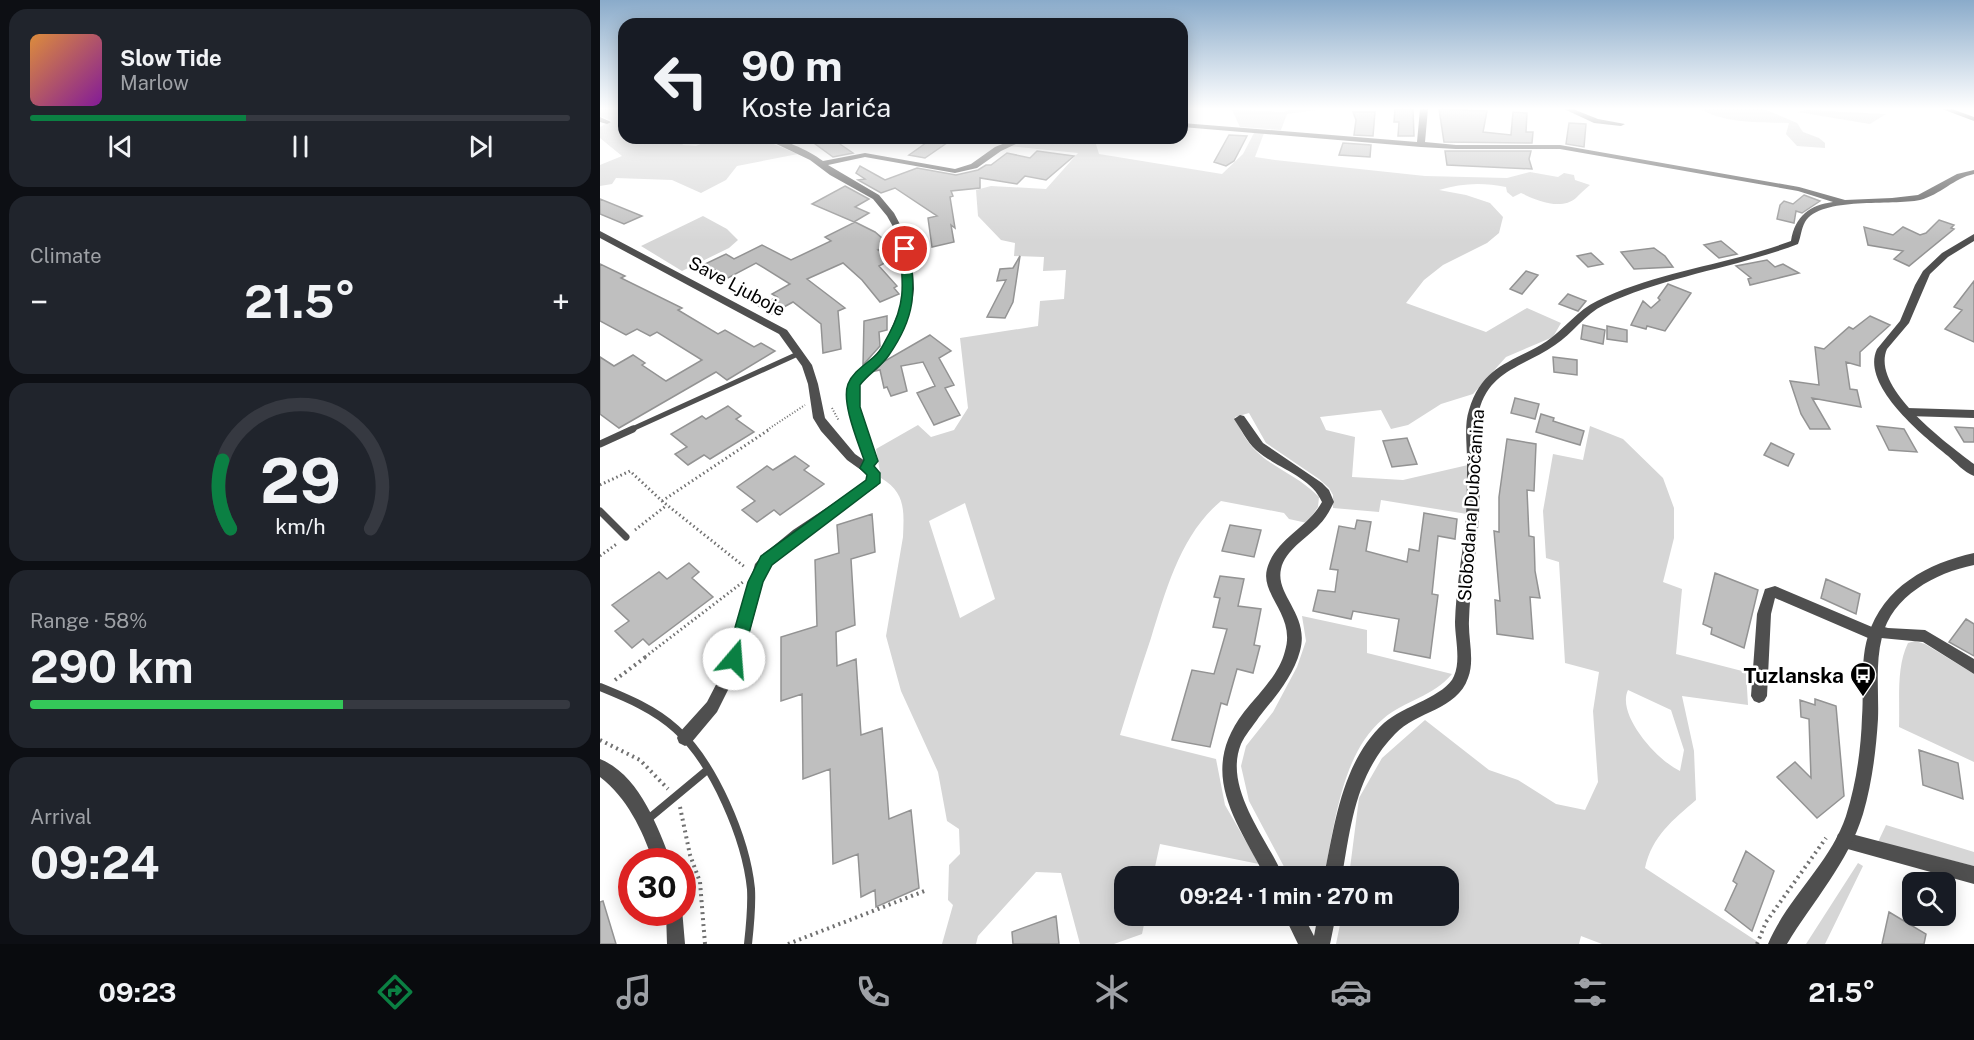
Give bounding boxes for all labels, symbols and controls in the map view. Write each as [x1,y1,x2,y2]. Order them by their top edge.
text: 90 m [741,41,843,90]
icon: left [642,42,720,120]
text: Slow Tide [120,45,222,71]
text: Marlow [120,71,189,95]
text: Koste Jarića [741,91,891,123]
icon: previous [104,130,137,163]
icon: pause [284,130,317,163]
icon: next [464,130,497,163]
pin [879,223,930,274]
icon: arrive [888,232,921,265]
text: Climate [30,244,102,268]
street label: Save Ljuboje [685,252,789,320]
text: 21.5° [244,275,356,328]
text: − [30,283,48,321]
text: + [552,283,570,321]
street label: Slobodana Dubočanina [1454,408,1488,602]
text: 29 [260,444,340,517]
text: km/h [275,514,325,539]
text: Range · 58% [30,609,147,633]
position arrow [702,627,766,691]
text: 290 km [30,640,194,693]
bus stop icon: Tuzlanska [1848,660,1878,698]
place label: Tuzlanska [1744,663,1844,688]
text: Arrival [30,805,92,829]
text: 09:24 [30,836,160,889]
speed limit sign: 30 [618,848,696,926]
map controls [1902,872,1956,926]
button: search [1902,872,1956,926]
text: 09:24 · 1 min · 270 m [1180,883,1393,909]
icon: directions [374,971,416,1013]
icon: music [613,971,655,1013]
icon: phone [852,971,894,1013]
icon: climate [1091,971,1133,1013]
icon: car [1330,971,1372,1013]
icon: filters [1569,971,1611,1013]
text: 09:23 [99,976,177,1008]
text: 21.5° [1808,976,1875,1008]

